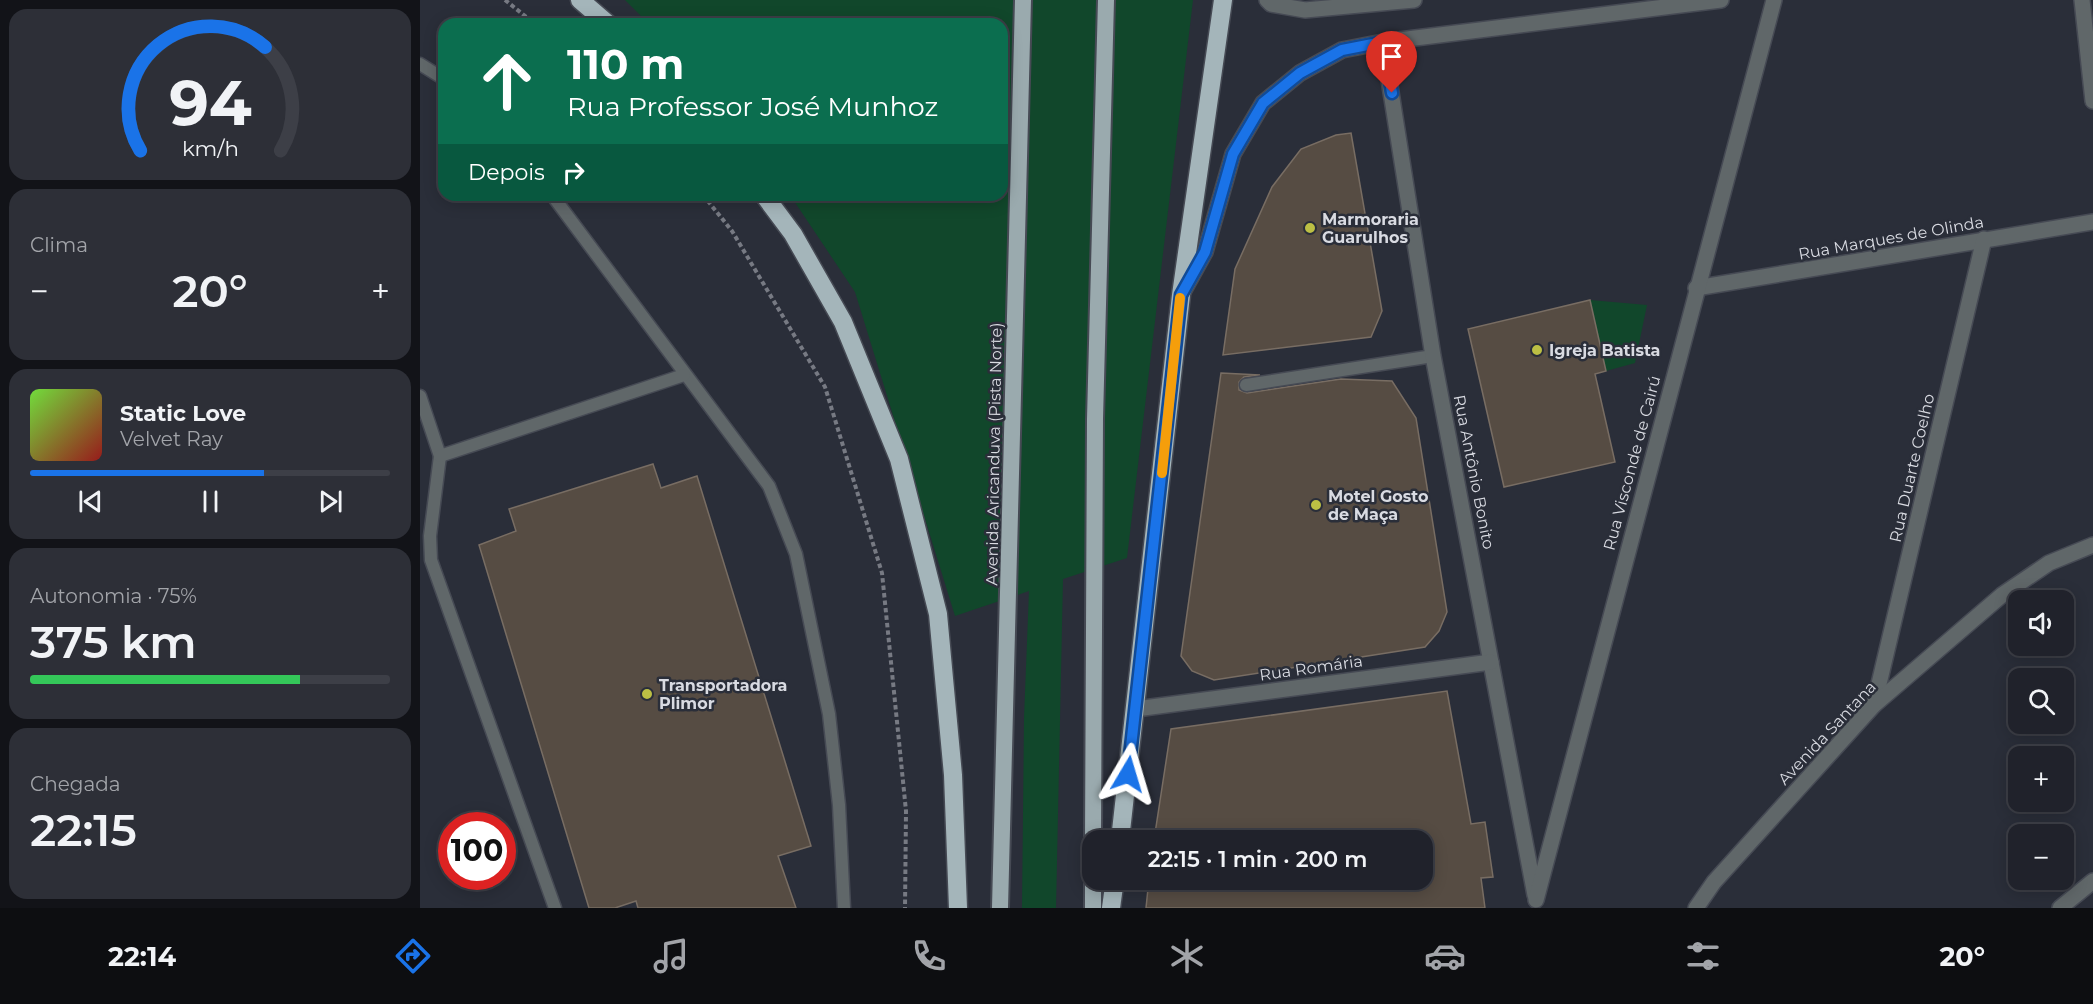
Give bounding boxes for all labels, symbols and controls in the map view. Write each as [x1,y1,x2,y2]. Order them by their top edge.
pin [1366,31,1417,93]
text: 110 m [567,38,684,90]
icon: arrive [1375,40,1408,73]
icon: ahead [468,42,546,120]
text: 94 [169,66,251,142]
text: Rua Professor José Munhoz [567,90,938,123]
text: km/h [181,136,239,162]
icon: right [557,156,590,189]
text: Depois [468,159,545,186]
place label: Marmoraria Guarulhos [1322,210,1419,247]
street label: Rua Marques de Olinda [1797,212,1985,264]
marker: Marmoraria Guarulhos [1303,221,1317,235]
text: Clima [30,233,88,257]
text: 20° [172,263,248,318]
text: − [30,271,49,311]
text: + [371,271,390,311]
street label: Avenida Aricanduva (Pista Norte) [982,322,1006,586]
place label: Igreja Batista [1549,341,1660,360]
marker: Igreja Batista [1530,343,1544,357]
street label: Rua Visconde de Cairú [1600,374,1664,552]
street label: Rua Duarte Coelho [1886,392,1938,544]
street label: Rua Antônio Bonito [1450,393,1498,551]
text: Static Love [120,400,246,427]
text: Velvet Ray [120,427,223,451]
icon: previous [74,485,107,518]
icon: pause [194,485,227,518]
icon: next [314,485,347,518]
place label: Motel Gosto de Maça [1328,487,1428,525]
marker: Motel Gosto de Maça [1309,498,1323,512]
text: Autonomia · 75% [30,584,197,608]
map controls [2008,590,2074,890]
button: sound [2008,590,2074,656]
text: 375 km [30,614,197,669]
street label: Rua Romária [1258,651,1364,685]
button: search [2008,668,2074,734]
place label: Transportadora Plimor [659,676,787,713]
street label: Avenida Santana [1774,677,1880,789]
marker: Transportadora Plimor [640,687,654,701]
position arrow [1096,742,1160,806]
button: + [2008,746,2074,812]
text: Chegada [30,772,121,796]
text: 22:15 [30,802,137,857]
speed limit sign: 100 [438,812,516,890]
button: − [2008,824,2074,890]
text: 22:15 · 1 min · 200 m [1148,846,1367,873]
icon: directions [392,935,434,977]
icon: music [650,935,692,977]
icon: phone [908,935,950,977]
icon: climate [1166,935,1208,977]
icon: car [1424,935,1466,977]
icon: filters [1682,935,1724,977]
text: 22:14 [108,940,176,973]
text: 20° [1939,940,1985,973]

